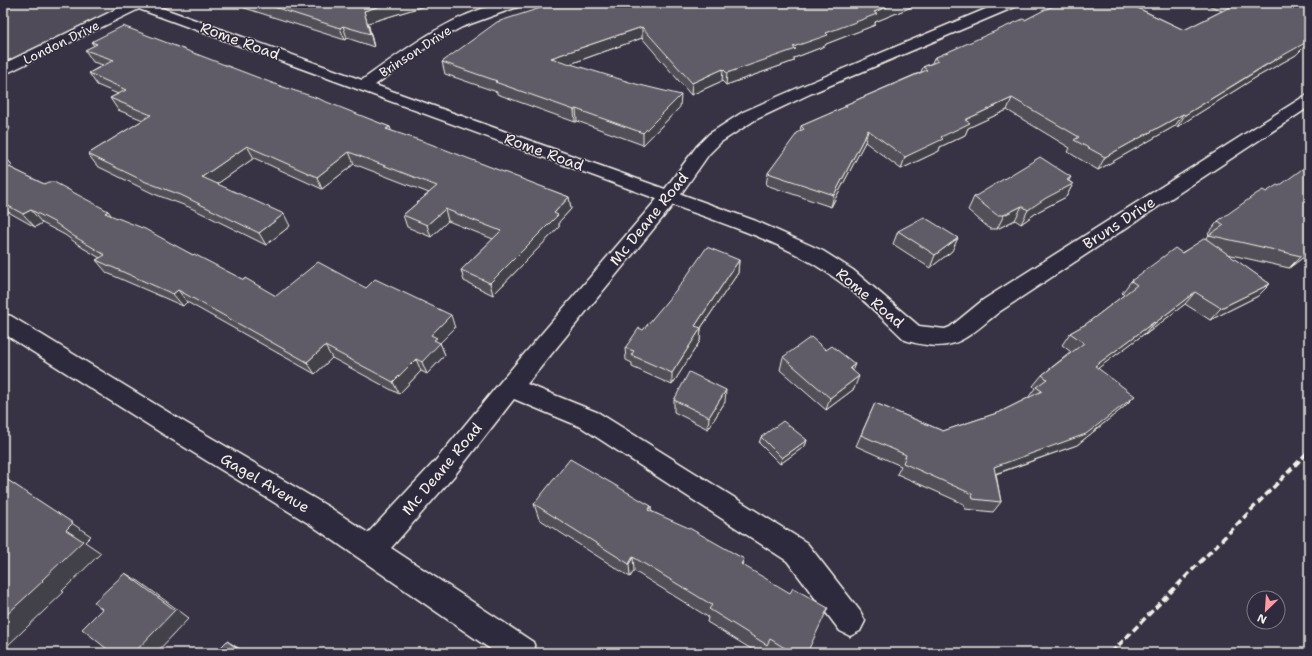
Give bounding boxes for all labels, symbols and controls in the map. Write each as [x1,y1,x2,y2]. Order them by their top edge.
street label: London Drive [20,17,102,68]
street label: Rome Road [198,17,283,65]
street label: Brinson Drive [376,22,455,81]
street label: Rome Road [502,128,587,176]
street label: Mc Deane Road [605,168,693,270]
street label: Bruns Drive [1079,192,1159,254]
street label: Rome Road [832,264,909,333]
street label: Mc Deane Road [397,418,487,519]
street label: Gagel Avenue [217,449,313,517]
north arrow [1246,590,1286,630]
text: N [1255,610,1269,627]

